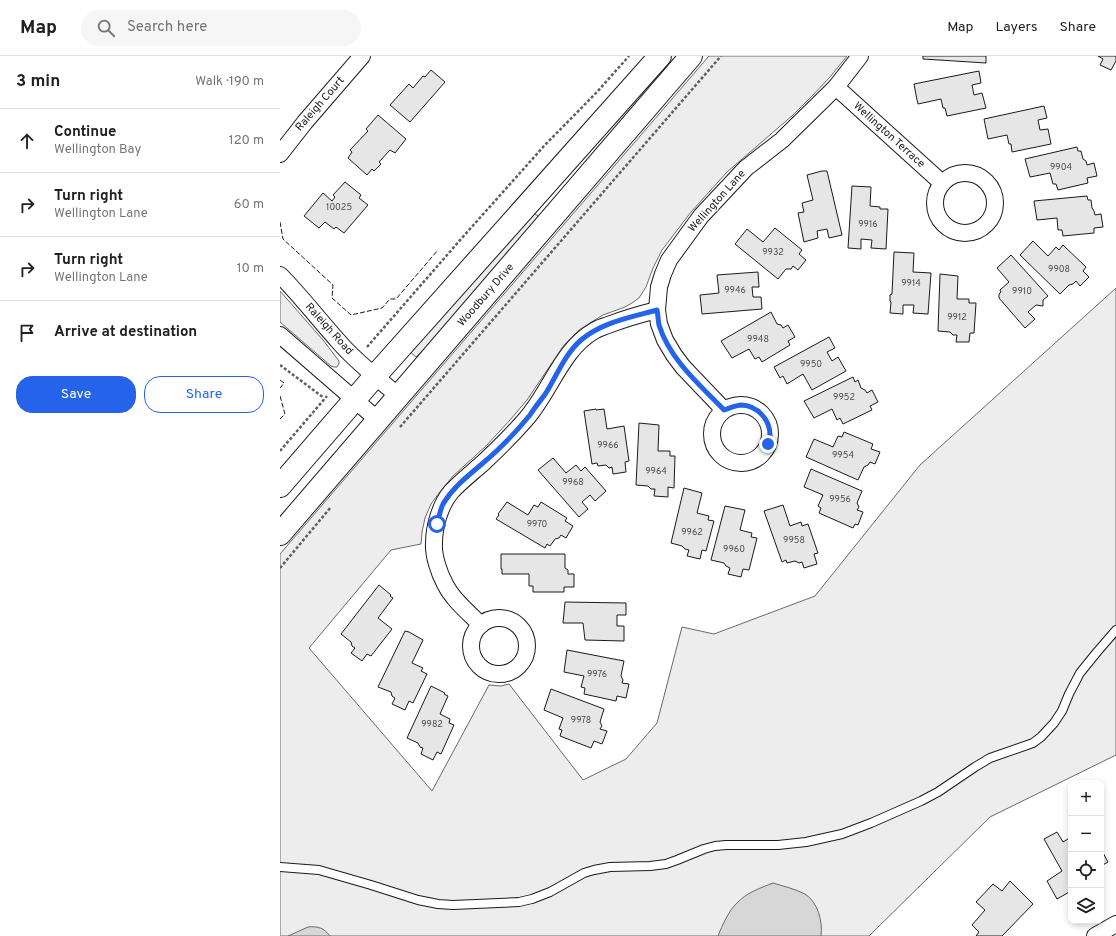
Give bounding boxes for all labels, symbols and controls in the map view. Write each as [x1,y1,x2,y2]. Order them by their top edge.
search box [81,10,361,46]
text: Map [20,16,57,40]
icon: search [95,17,117,39]
text: Search here [127,18,207,37]
text: Map [947,19,973,36]
text: Layers [995,19,1037,36]
text: Share [1059,19,1096,36]
text: 3 min [16,71,60,93]
text: Walk · 190 m [195,74,264,90]
street label: Raleigh Court [292,74,348,134]
street label: Wellington Terrace [850,99,928,171]
text: Continue [54,123,116,142]
icon: ahead [16,130,38,152]
text: 120 m [229,133,264,149]
text: Wellington Bay [54,142,141,158]
house number: 9904 [1050,162,1072,173]
street label: Wellington Lane [685,167,749,235]
text: Turn right [54,187,123,206]
icon: right [16,194,38,216]
text: 60 m [234,197,264,213]
house number: 10025 [326,202,352,213]
text: Wellington Lane [54,206,148,222]
house number: 9916 [858,219,878,230]
house number: 9932 [762,247,784,258]
text: Turn right [54,251,123,270]
icon: right [16,258,38,280]
street label: Woodbury Drive [455,260,517,329]
text: 10 m [237,261,264,277]
house number: 9908 [1048,264,1070,275]
text: Wellington Lane [54,270,148,286]
house number: 9914 [901,278,921,289]
house number: 9946 [724,285,746,296]
house number: 9910 [1012,286,1032,297]
street label: Raleigh Road [302,300,356,358]
house number: 9912 [947,312,967,323]
icon: arrive [16,322,38,344]
text: Arrive at destination [54,323,197,342]
house number: 9948 [747,334,769,345]
house number: 9950 [800,359,822,370]
button: Save [16,376,136,413]
button: Share [144,376,264,413]
house number: 9952 [833,392,855,403]
route end [759,435,777,453]
house number: 9966 [597,440,619,451]
house number: 9954 [832,450,854,461]
house number: 9964 [645,466,667,477]
house number: 9968 [562,477,584,488]
house number: 9956 [829,494,851,505]
route start [428,515,446,533]
house number: 9970 [527,519,548,530]
house number: 9962 [681,527,703,538]
house number: 9958 [783,535,805,546]
house number: 9960 [723,544,745,555]
house number: 9976 [587,669,607,680]
house number: 9978 [571,715,591,726]
house number: 9982 [421,719,443,730]
map controls [1068,780,1104,924]
button: + [1068,780,1104,816]
button: − [1068,816,1104,852]
button: locate [1068,852,1104,888]
button: layers [1068,888,1104,924]

